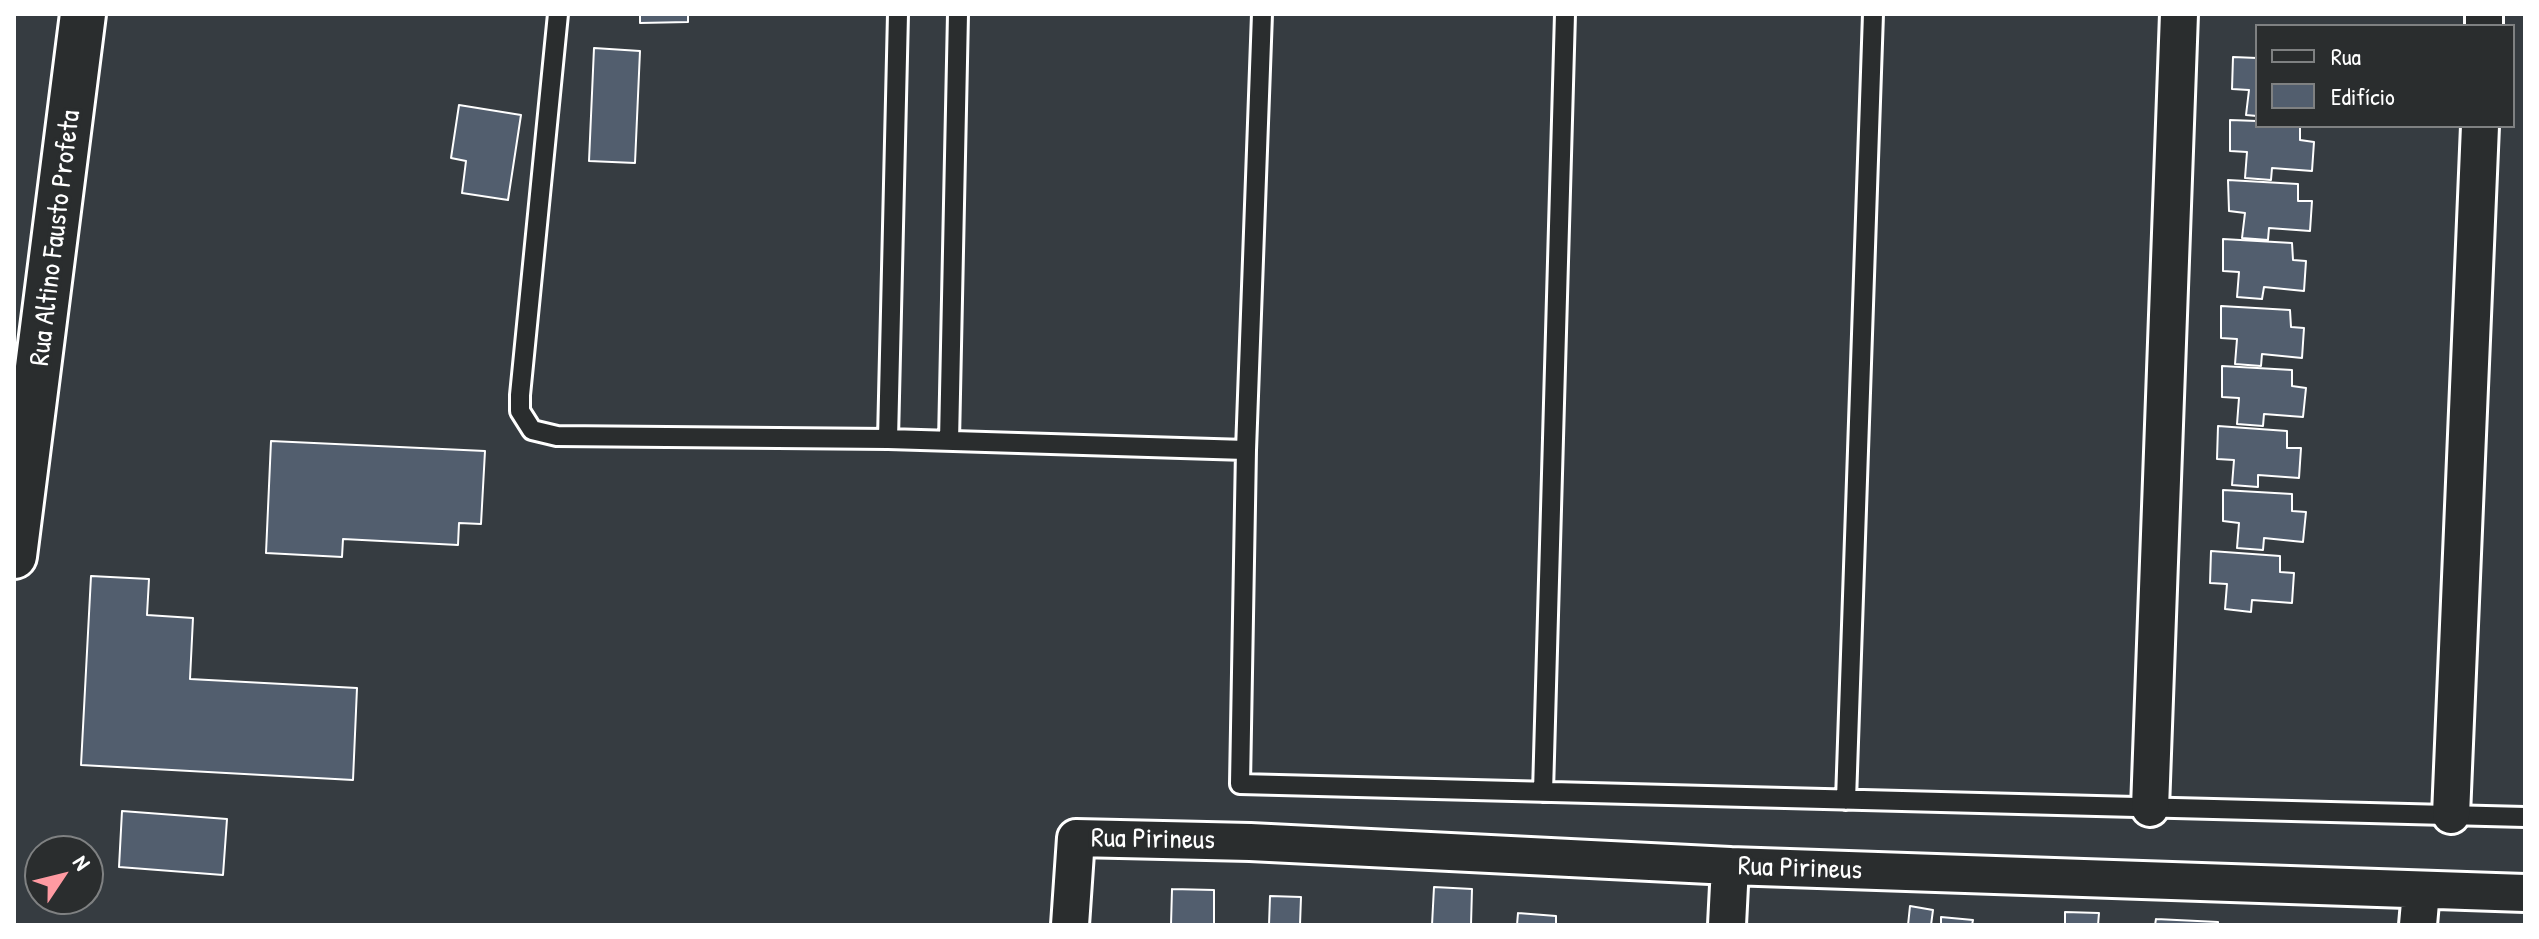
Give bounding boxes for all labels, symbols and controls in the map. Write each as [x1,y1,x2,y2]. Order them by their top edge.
legend [2255,24,2515,128]
text: Rua [2331,40,2361,72]
text: Edifício [2331,80,2395,112]
street label: Rua Altino Fausto Profeta [24,108,88,368]
street label: Rua Pirineus [1091,822,1215,858]
north arrow [24,835,104,915]
text: N [66,849,98,876]
street label: Rua Pirineus [1738,850,1862,888]

